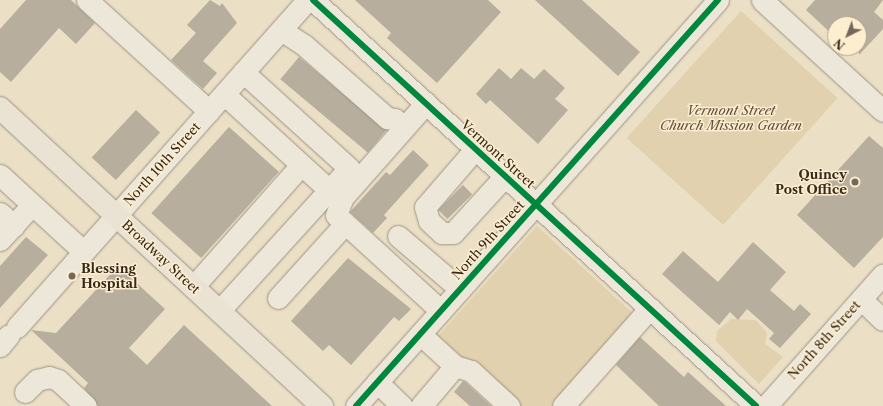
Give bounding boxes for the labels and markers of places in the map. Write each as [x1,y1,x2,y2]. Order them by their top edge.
place label: Quincy Post Office [775,167,847,198]
marker: Quincy Post Office [850,177,860,187]
place label: Blessing Hospital [81,261,138,292]
marker: Blessing Hospital [66,270,78,282]

